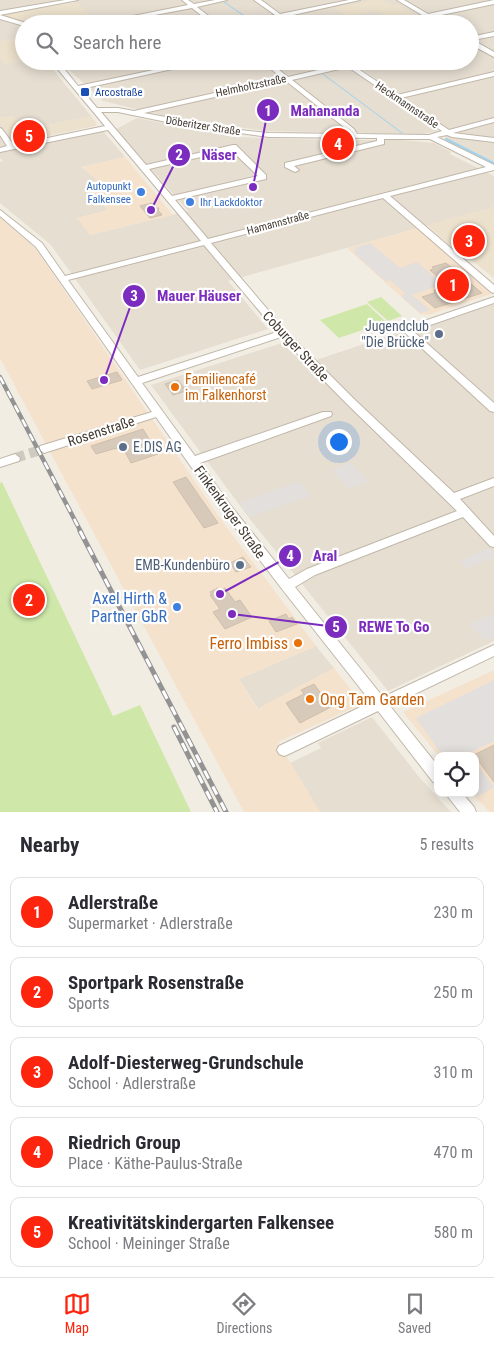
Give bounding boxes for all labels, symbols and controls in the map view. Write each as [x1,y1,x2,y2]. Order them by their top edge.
search box [15,15,479,70]
icon: search [33,29,61,57]
text: Search here [73,31,161,54]
street label: Helmholtzstraße [215,72,287,100]
street label: Heckmannstraße [373,79,441,131]
marker: Arcostraße [79,86,91,98]
place label: Arcostraße [95,86,143,99]
callout: Mahananda [255,95,369,125]
text: 1 [264,102,272,120]
text: Mahananda [290,102,360,120]
street label: Döberitzer Straße [165,114,241,138]
pin: 5 [13,117,45,155]
pin: 4 [322,125,354,163]
callout: Näser [166,140,247,170]
text: 2 [175,146,183,164]
text: Näser [201,146,237,164]
place label: Autopunkt Falkensee [86,180,131,206]
marker: Autopunkt Falkensee [135,186,147,198]
marker: Ihr Lackdoktor [184,196,196,208]
place label: Ihr Lackdoktor [200,196,263,209]
street label: Hamannstraße [245,208,311,238]
pin: 3 [453,222,485,260]
pin: 1 [437,266,469,304]
callout: Mauer Häuser [122,281,251,311]
text: 3 [130,287,138,305]
text: Mauer Häuser [157,287,241,305]
street label: Coburger Straße [260,308,333,385]
place label: Jugendclub "Die Brücke" [361,318,429,350]
marker: Jugendclub "Die Brücke" [433,328,445,340]
place label: Familiencafé im Falkenhorst [185,371,266,403]
marker: Familiencafé im Falkenhorst [169,381,181,393]
street label: Rosenstraße [66,413,137,449]
your location [326,429,352,455]
place label: E.DIS AG [133,439,182,455]
marker: E.DIS AG [117,441,129,453]
street label: Finkenkruger Straße [191,463,269,562]
callout: Aral [278,541,347,571]
text: 4 [286,547,294,565]
text: Aral [313,547,337,565]
place label: EMB-Kundenbüro [135,557,230,573]
marker: EMB-Kundenbüro [234,559,246,571]
pin: 2 [13,581,45,619]
place label: Axel Hirth & Partner GbR [91,589,168,626]
marker: Axel Hirth & Partner GbR [171,601,183,613]
callout: REWE To Go [323,612,440,642]
text: 5 [332,618,340,636]
text: REWE To Go [358,618,430,636]
place label: Ferro Imbiss [209,634,288,653]
marker: Ferro Imbiss [292,637,304,649]
place label: Ong Tam Garden [320,690,424,709]
marker: Ong Tam Garden [304,693,316,705]
map controls [434,752,479,797]
button: locate [434,752,479,797]
text: Nearby [20,833,79,857]
text: 5 results [419,835,474,854]
text: Adlerstraße [68,891,158,914]
text: 1 [33,903,41,922]
text: 230 m [434,903,473,922]
text: Supermarket · Adlerstraße [68,914,233,933]
text: Sportpark Rosenstraße [68,971,244,994]
text: 2 [33,983,41,1002]
text: 250 m [434,983,473,1002]
text: Sports [68,994,110,1013]
text: Adolf-Diesterweg-Grundschule [68,1051,304,1074]
text: 3 [33,1063,41,1082]
text: 310 m [434,1063,473,1082]
text: School · Adlerstraße [68,1074,196,1093]
text: Riedrich Group [68,1131,181,1154]
text: 4 [33,1143,41,1162]
text: 470 m [434,1143,473,1162]
text: Place · Käthe-Paulus-Straße [68,1154,243,1173]
text: Kreativitätskindergarten Falkensee [68,1211,334,1234]
text: 5 [33,1223,41,1242]
text: 580 m [434,1223,473,1242]
text: School · Meininger Straße [68,1234,230,1253]
tab: Map [63,1290,91,1336]
tab: Directions [216,1290,272,1336]
tab: Saved [398,1290,431,1336]

